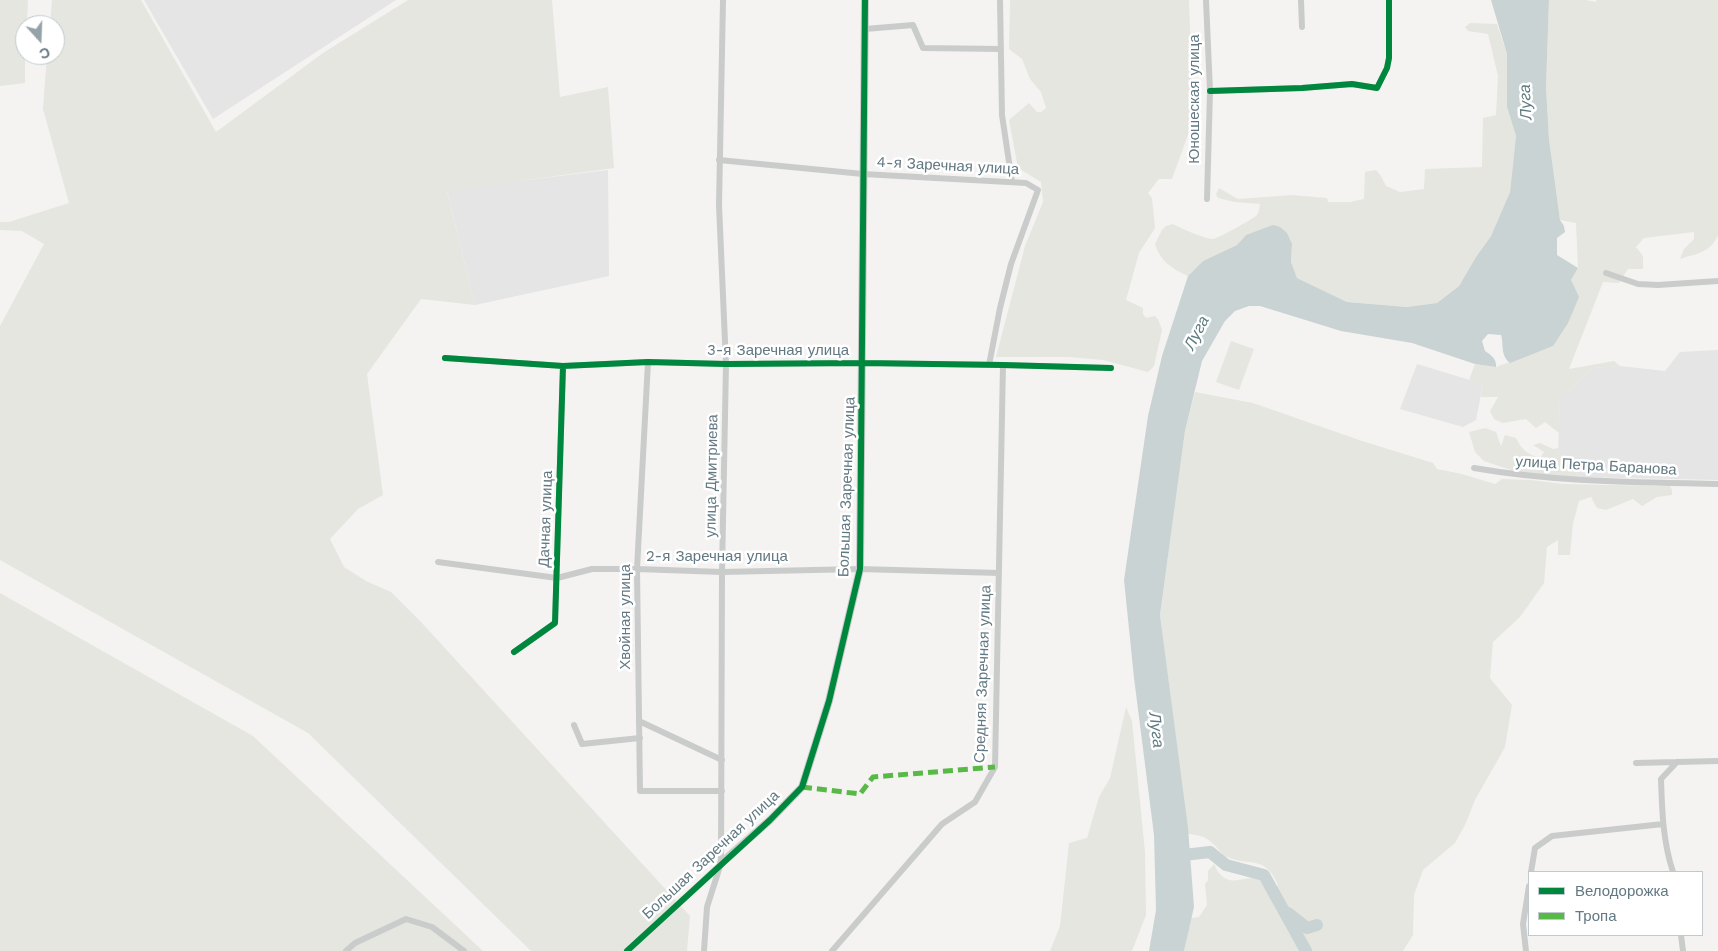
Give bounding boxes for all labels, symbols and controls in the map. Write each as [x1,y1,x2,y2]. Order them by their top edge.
north arrow [15,15,65,65]
street label: Юношеская улица [1186,34,1204,164]
text: С [37,44,52,62]
water label: Луга [1515,84,1537,120]
street label: 4-я Заречная улица [876,153,1020,179]
water label: Луга [1180,313,1214,353]
street label: 3-я Заречная улица [707,342,849,360]
street label: Большая Заречная улица [835,396,859,578]
street label: улица Дмитриева [702,414,722,538]
street label: улица Петра Баранова [1515,453,1677,479]
street label: Дачная улица [535,470,557,568]
street label: 2-я Заречная улица [646,548,788,566]
street label: Хвойная улица [617,564,635,670]
street label: Средняя Заречная улица [971,585,995,763]
water label: Луга [1144,711,1168,749]
street label: Большая Заречная улица [639,787,783,923]
legend [1528,871,1703,936]
text: Велодорожка [1575,882,1669,900]
text: Тропа [1575,907,1616,925]

